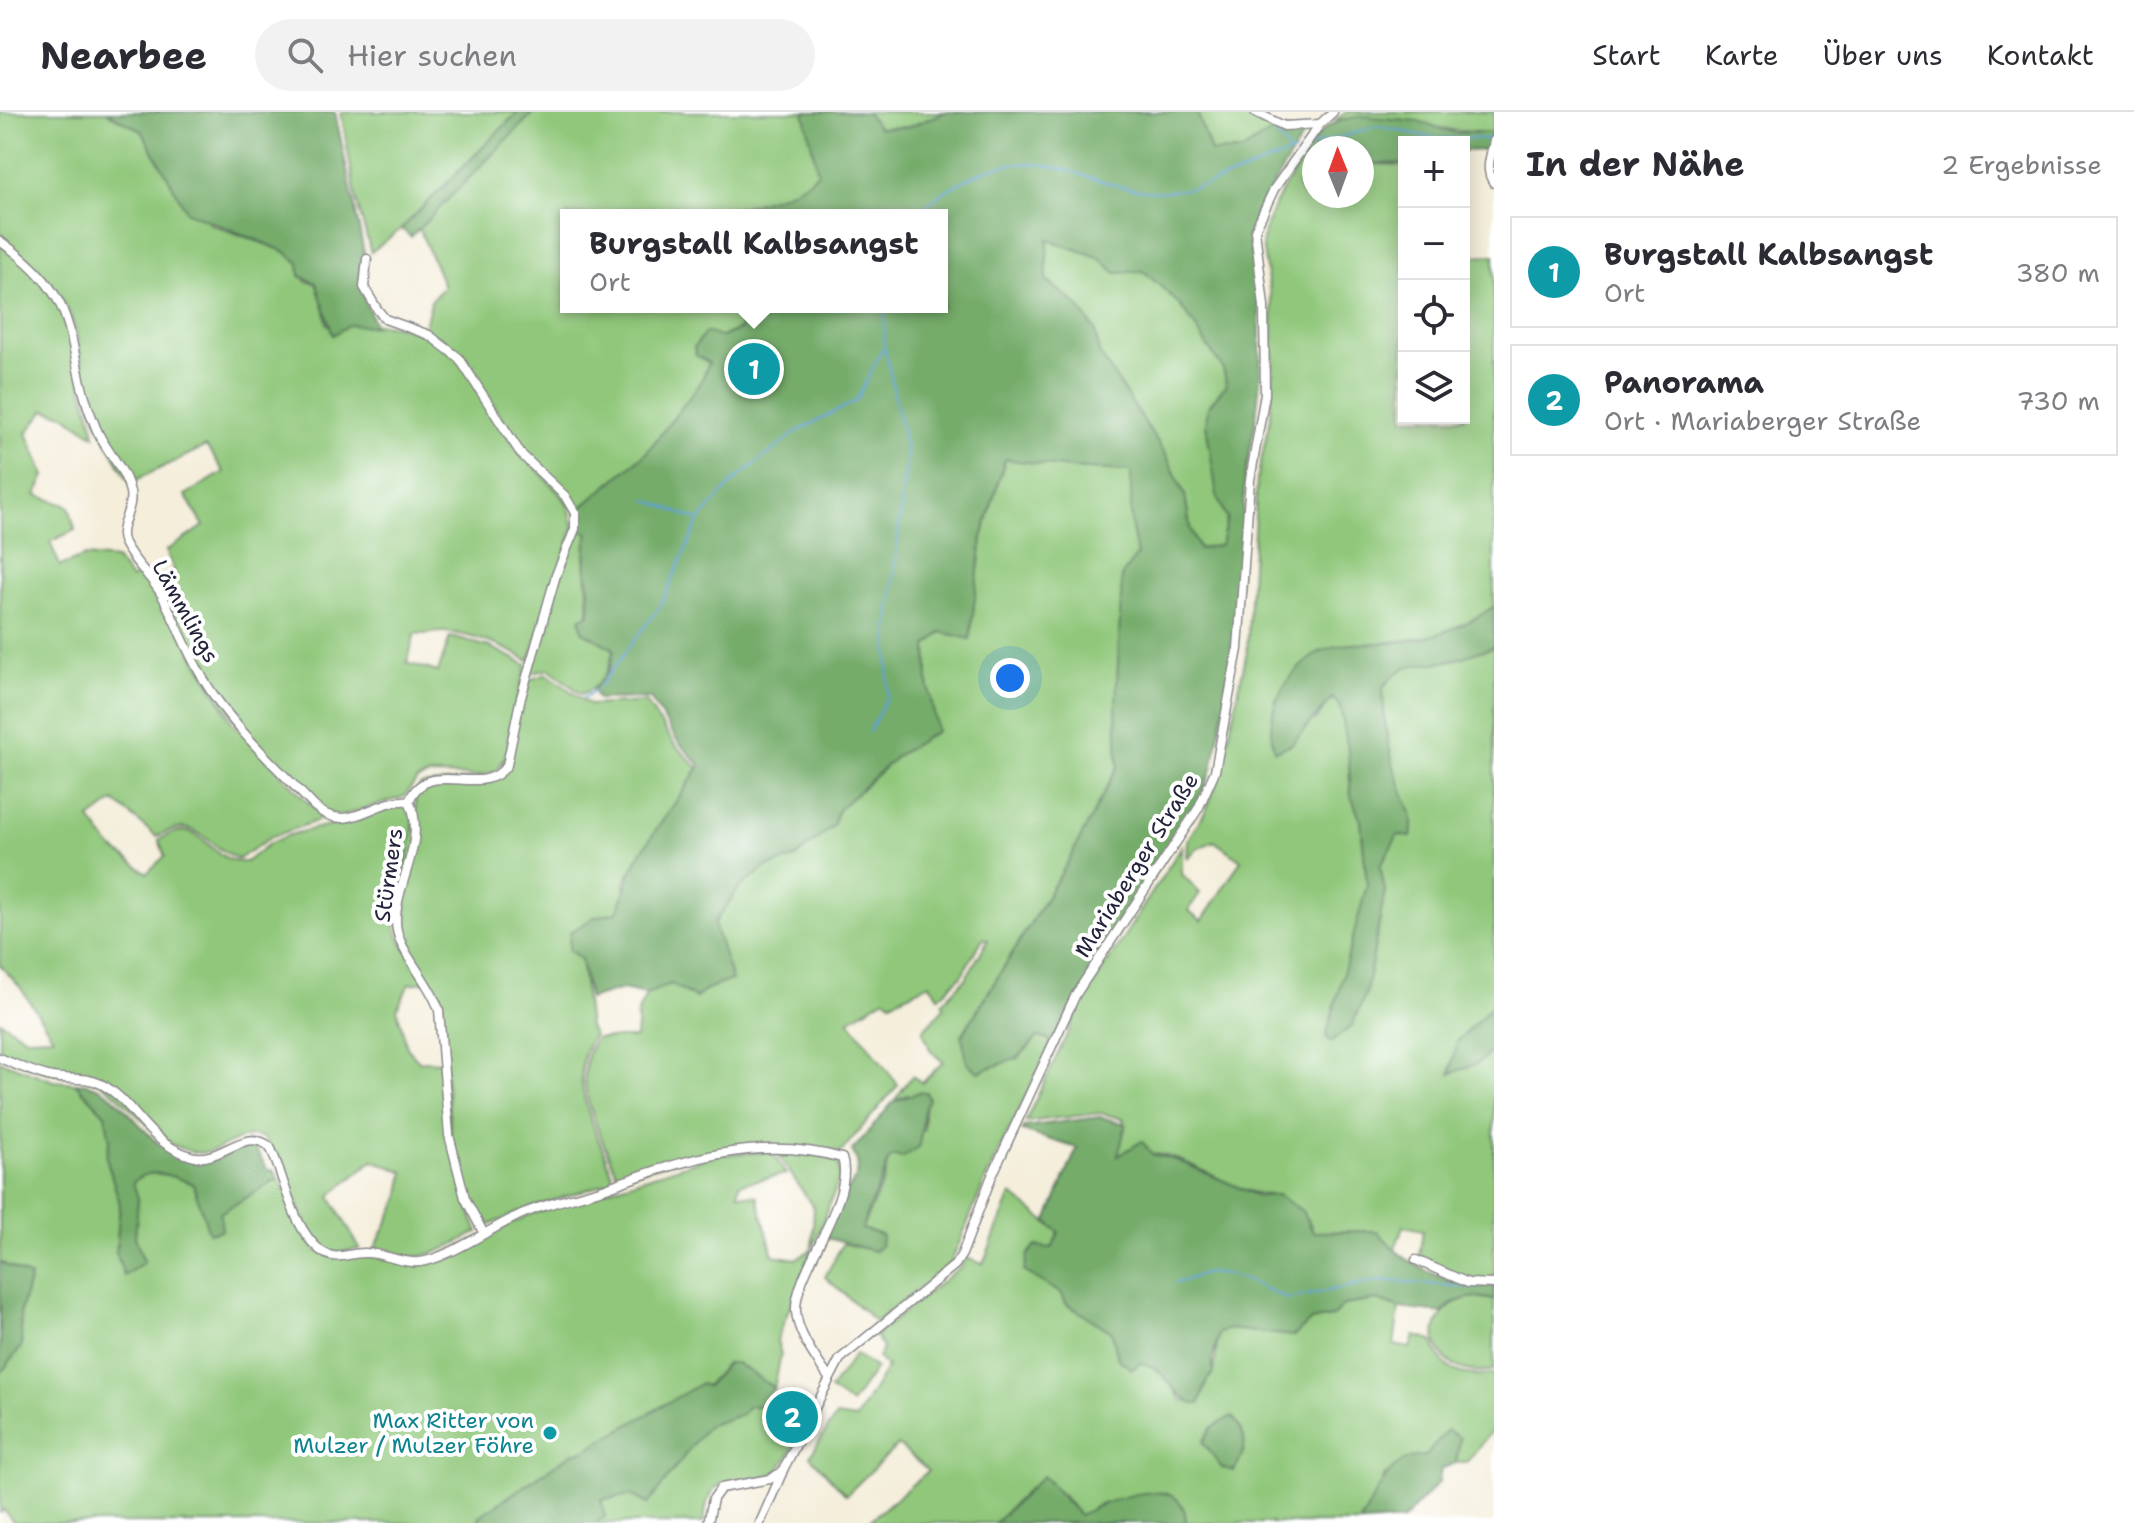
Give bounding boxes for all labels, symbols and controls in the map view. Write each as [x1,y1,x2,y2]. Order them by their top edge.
search box [255,19,815,91]
text: Nearbee [40,30,207,81]
icon: search [283,33,327,77]
text: Hier suchen [347,35,517,76]
text: Start [1592,36,1661,74]
text: Karte [1705,36,1779,74]
text: Über uns [1823,36,1943,74]
text: Kontakt [1987,36,2094,74]
north arrow [1302,136,1374,208]
map controls [1398,136,1470,424]
button: + [1398,136,1470,208]
text: In der Nähe [1526,141,1745,187]
text: 2 Ergebnisse [1941,147,2102,182]
button: − [1398,208,1470,280]
popup [560,209,948,313]
text: Burgstall Kalbsangst [589,223,919,264]
text: Burgstall Kalbsangst [1604,234,1933,275]
text: 1 [1548,255,1560,290]
text: 380 m [2015,255,2100,290]
text: Ort [589,264,631,299]
text: Ort [1604,275,1645,310]
button: locate [1398,280,1470,352]
pin: 1 [728,339,780,399]
button: layers [1398,352,1470,424]
text: Panorama [1604,362,1764,403]
text: 2 [1545,383,1563,418]
text: 730 m [2016,383,2100,418]
text: Ort · Mariaberger Straße [1604,403,1921,438]
street label: Lämmlings [145,555,226,668]
your location [990,658,1030,698]
street label: Mariaberger Straße [1068,768,1205,963]
street label: Stürmers [368,826,409,924]
pin: 2 [766,1387,818,1447]
place label: Max Ritter von Mulzer / Mulzer Föhre [293,1406,534,1460]
marker: Max Ritter von Mulzer / Mulzer Föhre [541,1424,559,1442]

